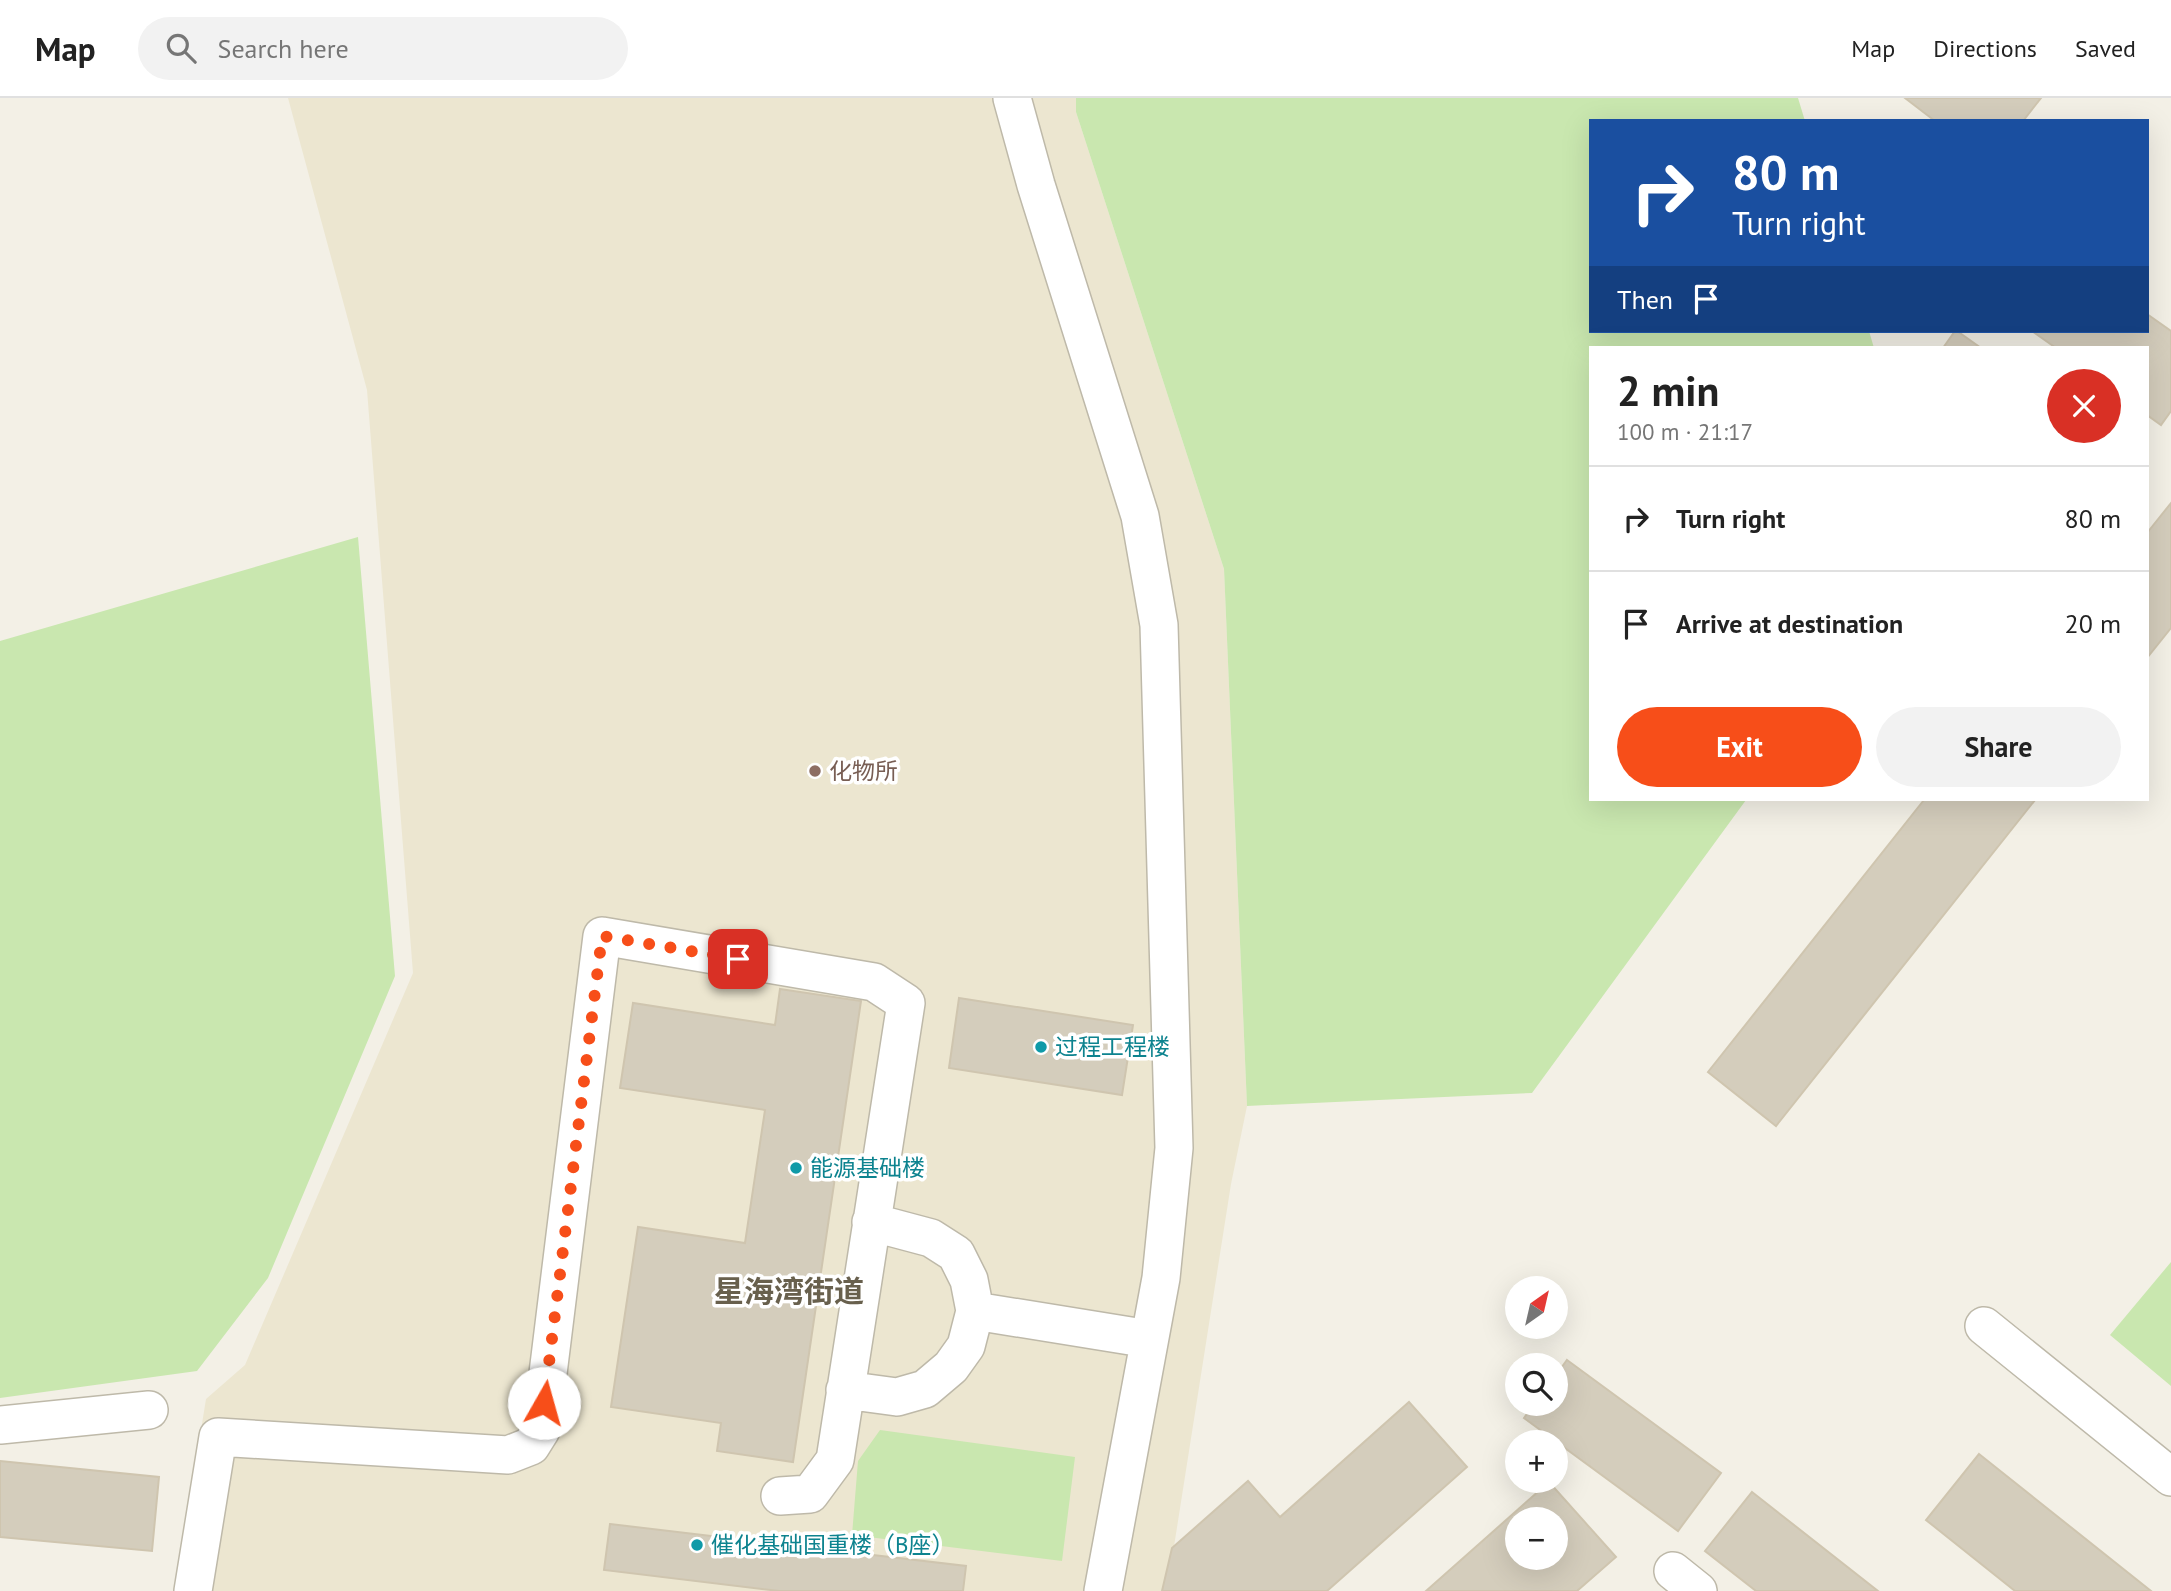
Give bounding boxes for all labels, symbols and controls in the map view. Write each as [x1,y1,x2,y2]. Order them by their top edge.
search box [138,17,628,80]
text: Map [35,27,96,70]
icon: search [162,29,200,67]
text: Search here [218,32,349,65]
text: Map [1851,33,1895,64]
text: Directions [1933,33,2037,64]
text: Saved [2075,33,2136,64]
text: 80 m [1732,140,1839,204]
icon: right [1617,147,1708,238]
text: Turn right [1732,202,1866,244]
icon: arrive [1687,280,1725,318]
text: Then [1617,283,1673,316]
text: 2 min [1617,363,1719,418]
button: close [2047,369,2121,443]
text: 100 m · 21:17 [1617,417,1753,446]
icon: right [1617,500,1655,538]
text: Turn right [1676,502,1785,535]
text: 80 m [2065,502,2121,535]
icon: arrive [1617,605,1655,643]
text: Arrive at destination [1676,607,1903,640]
text: 20 m [2065,607,2121,640]
button: Exit [1617,707,1862,787]
button: Share [1876,707,2121,787]
place label: 化物所 [829,756,898,785]
marker: 化物所 [807,763,823,779]
pin [708,929,768,989]
icon: arrive [719,940,757,978]
place label: 过程工程楼 [1055,1032,1170,1061]
marker: 过程工程楼 [1033,1039,1049,1055]
place label: 能源基础楼 [810,1153,925,1182]
marker: 能源基础楼 [788,1160,804,1176]
district label: 星海湾街道 [714,1271,864,1310]
north arrow [1505,1276,1568,1339]
map controls [1505,1276,1568,1570]
button: search [1505,1353,1568,1416]
position arrow [507,1366,581,1440]
button: + [1505,1430,1568,1493]
button: − [1505,1507,1568,1570]
place label: 催化基础国重楼（B座） [711,1530,954,1559]
marker: 催化基础国重楼（B座） [689,1537,705,1553]

